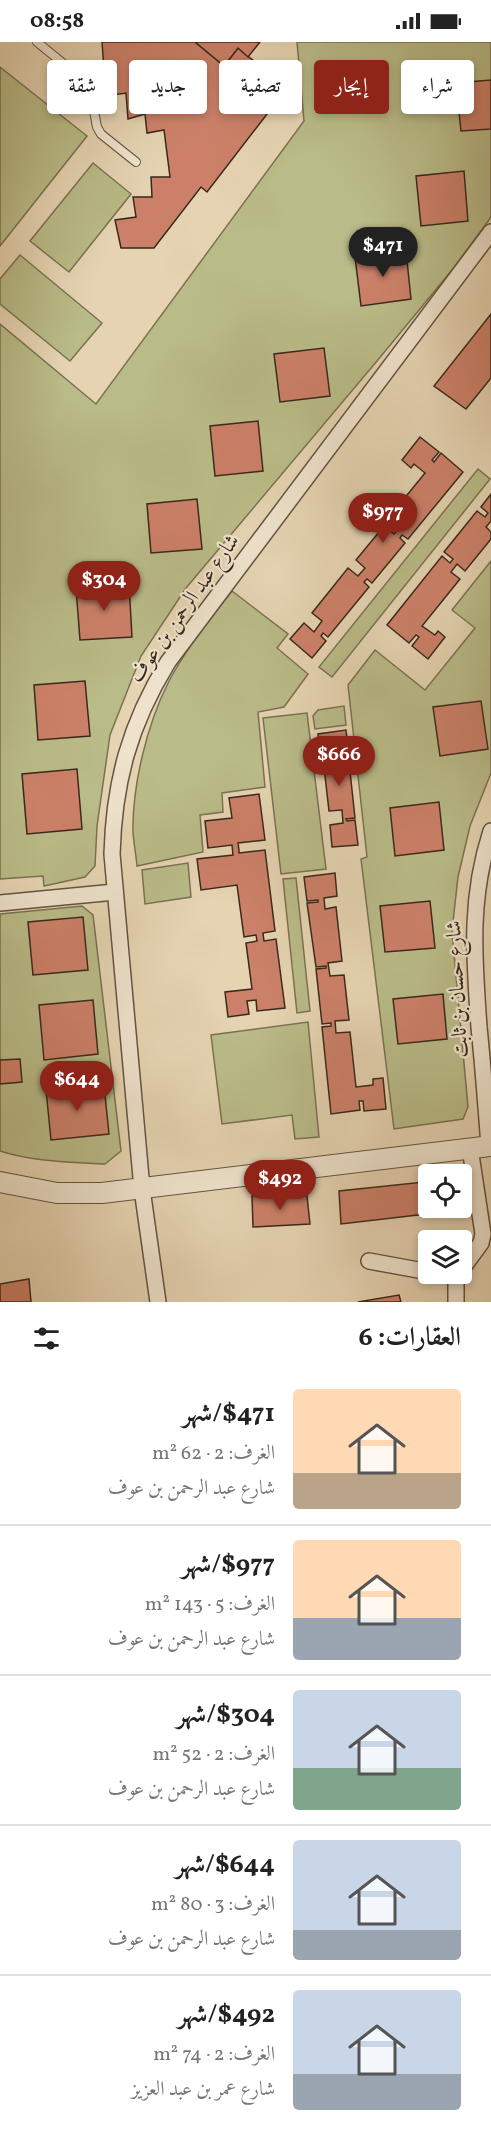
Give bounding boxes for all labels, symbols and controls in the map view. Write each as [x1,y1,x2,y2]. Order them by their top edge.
text: 08:58 [30,6,84,37]
chip: شقة [47,60,117,114]
chip: جديد [129,60,207,114]
chip: تصفية [219,60,302,114]
chip: إيجار [314,60,389,114]
chip: شراء [401,60,474,114]
pin: $471 [347,227,419,278]
text: $471 [363,232,403,260]
pin: $977 [347,493,419,544]
text: $977 [362,498,404,526]
street label: شارع عبد الرحمن بن عوف [123,529,249,690]
pin: $304 [68,561,140,612]
text: $304 [81,566,127,594]
pin: $666 [303,736,375,787]
text: $666 [317,741,361,769]
street label: شارع حسان بن ثابت [440,920,478,1058]
pin: $644 [41,1061,113,1112]
text: $644 [54,1066,100,1094]
pin: $492 [244,1160,316,1211]
map controls [418,1164,472,1284]
button: locate [418,1164,472,1218]
text: $492 [258,1165,302,1193]
button: layers [418,1230,472,1284]
text: العقارات: 6 [359,1320,461,1356]
icon: filters [30,1322,63,1355]
text: $471/شهر [182,1396,275,1432]
icon: home [341,1413,413,1485]
text: الغرف: 2 · 62 m² [152,1440,275,1468]
text: شارع عبد الرحمن بن عوف [108,1475,275,1503]
text: $977/شهر [181,1547,275,1583]
icon: home [341,1564,413,1636]
text: الغرف: 5 · 143 m² [145,1591,275,1619]
text: شارع عبد الرحمن بن عوف [108,1626,275,1654]
text: $304/شهر [176,1697,275,1733]
icon: home [341,1714,413,1786]
text: الغرف: 2 · 52 m² [152,1741,275,1769]
text: شارع عبد الرحمن بن عوف [108,1776,275,1804]
text: $644/شهر [175,1847,275,1883]
icon: home [341,1864,413,1936]
text: الغرف: 3 · 80 m² [151,1891,275,1919]
text: شارع عبد الرحمن بن عوف [108,1926,275,1954]
text: $492/شهر [178,1997,275,2033]
icon: home [341,2014,413,2086]
text: الغرف: 2 · 74 m² [153,2041,275,2069]
text: شارع عمر بن عبد العزيز [131,2076,275,2104]

